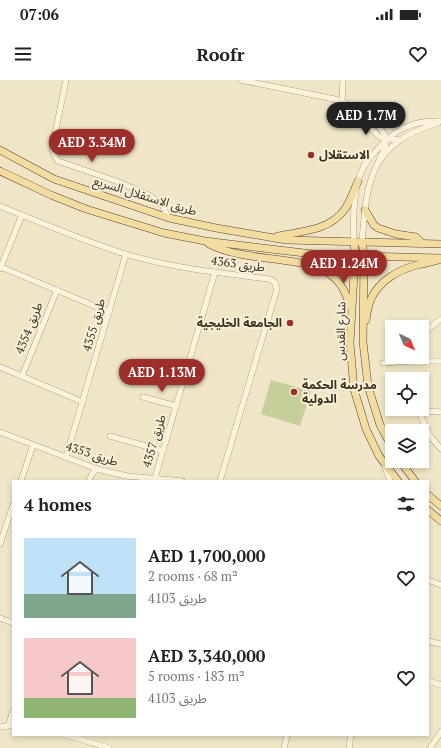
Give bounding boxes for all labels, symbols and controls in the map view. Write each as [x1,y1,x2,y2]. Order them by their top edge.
text: 07:06 [20,4,59,24]
text: Roofr [197,42,244,66]
icon: menu [12,43,34,65]
icon: heart [407,43,429,65]
pin: AED 1.7M [325,102,407,136]
text: AED 1.7M [335,106,397,124]
pin: AED 3.34M [46,129,138,163]
text: AED 3.34M [58,133,126,151]
place label: الاستقلال [319,147,370,162]
marker: الاستقلال [306,150,316,160]
street label: طريق الاستقلال السريع [91,173,199,220]
pin: AED 1.24M [298,250,390,284]
street label: طريق 4363 [210,252,266,276]
text: AED 1.24M [310,254,378,272]
street label: طريق 4355 [79,297,109,353]
street label: طريق 4354 [11,300,47,356]
street label: شارع القدس [332,301,351,361]
place label: الجامعة الخليجية [197,315,282,330]
marker: الجامعة الخليجية [285,318,295,328]
north arrow [385,320,429,364]
map controls [385,320,429,468]
pin: AED 1.13M [116,359,208,393]
text: AED 1.13M [128,363,196,381]
button: locate [385,372,429,416]
place label: مدرسة الحكمة الدولية [302,377,377,406]
marker: مدرسة الحكمة الدولية [289,387,299,397]
street label: طريق 4357 [138,413,170,469]
button: layers [385,424,429,468]
street label: طريق 4353 [64,438,120,470]
text: 4 homes [24,493,92,516]
icon: filters [395,493,417,515]
text: AED 1,700,000 [148,544,265,567]
icon: home [56,554,104,602]
text: 2 rooms · 68 m² [148,567,238,585]
icon: heart [395,567,417,589]
text: طريق 4103 [148,589,207,607]
text: AED 3,340,000 [148,644,265,667]
icon: home [56,654,104,702]
text: 5 rooms · 183 m² [148,667,245,685]
icon: heart [395,667,417,689]
text: طريق 4103 [148,689,207,707]

